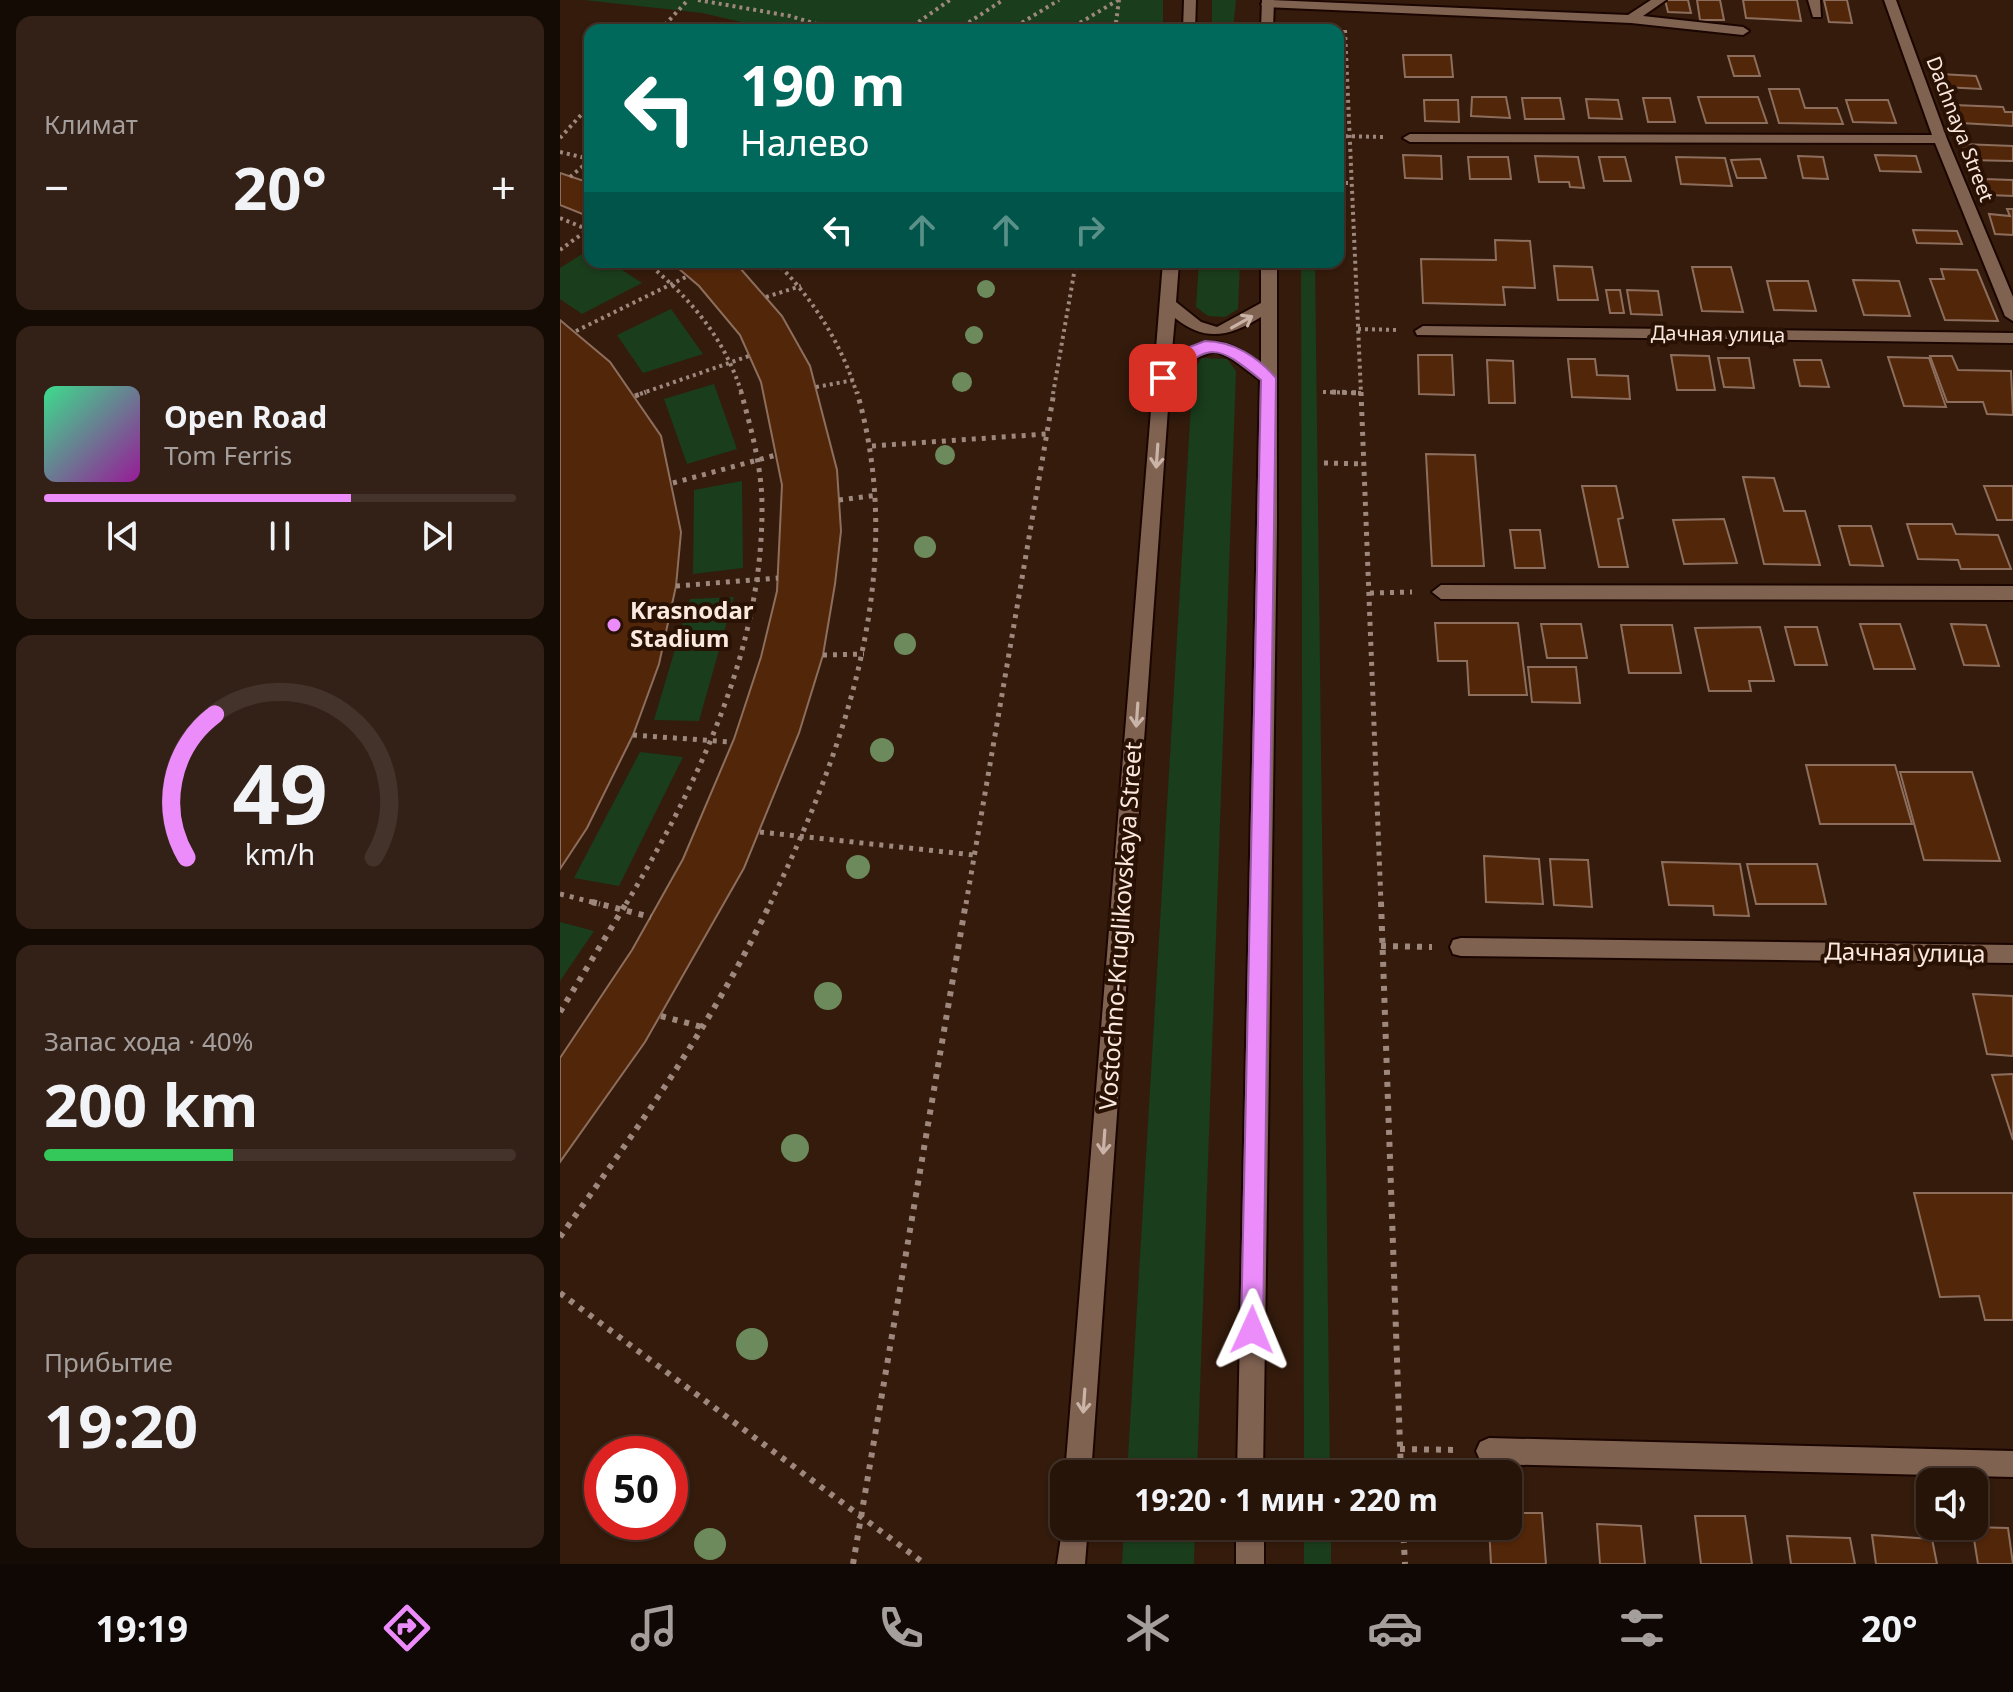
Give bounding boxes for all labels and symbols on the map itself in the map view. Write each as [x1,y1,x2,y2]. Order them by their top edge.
street label: Dachnaya Street [1920,52,2001,205]
one-way arrow [1230,313,1253,329]
street label: Дачная улица [1651,319,1785,348]
pin [1129,344,1197,412]
one-way arrow [1149,442,1164,469]
place label: Krasnodar Stadium [630,593,754,654]
marker: Krasnodar Stadium [605,616,623,634]
one-way arrow [1129,701,1144,728]
street label: Vostochno-Kruglikovskaya Street [1090,740,1149,1111]
street label: Дачная улица [1824,934,1986,969]
one-way arrow [1096,1128,1111,1155]
position arrow [1210,1288,1294,1372]
one-way arrow [1076,1387,1091,1414]
speed limit sign: 50 [584,1436,688,1540]

